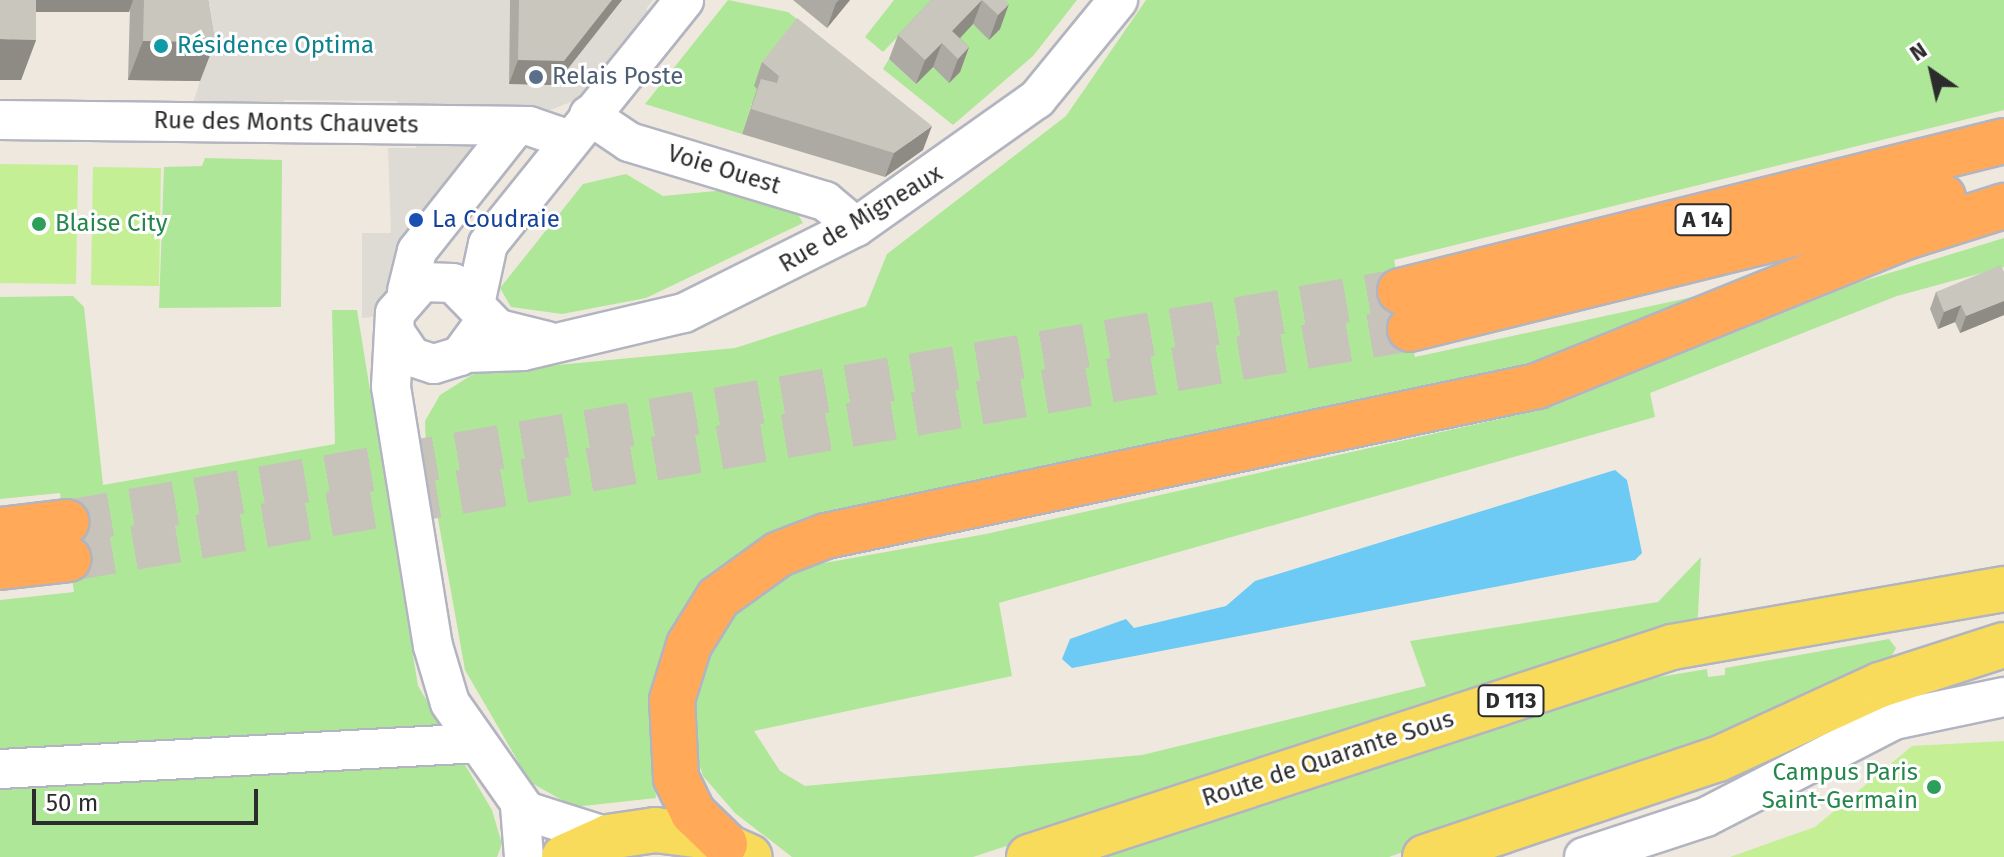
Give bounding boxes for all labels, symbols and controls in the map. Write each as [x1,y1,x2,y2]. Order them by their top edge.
place label: Résidence Optima [177,32,374,60]
north arrow [1892,32,1972,112]
text: N [1905,36,1932,67]
marker: Résidence Optima [152,37,170,55]
place label: Relais Poste [552,63,683,91]
marker: Relais Poste [527,68,545,86]
street label: Rue des Monts Chauvets [153,106,419,140]
street label: Voie Ouest [664,139,784,201]
street label: Rue de Migneaux [774,159,948,279]
road number: A 14 [1673,202,1733,238]
place label: La Coudraie [432,206,560,234]
place label: Blaise City [55,210,168,238]
marker: La Coudraie [407,211,425,229]
marker: Blaise City [30,215,48,233]
road number: D 113 [1477,683,1545,719]
street label: Route de Quarante Sous [1199,705,1457,813]
place label: Campus Paris Saint-Germain [1762,759,1918,815]
scale bar [36,773,262,823]
marker: Campus Paris Saint-Germain [1925,778,1943,796]
text: 50 m [46,789,98,817]

